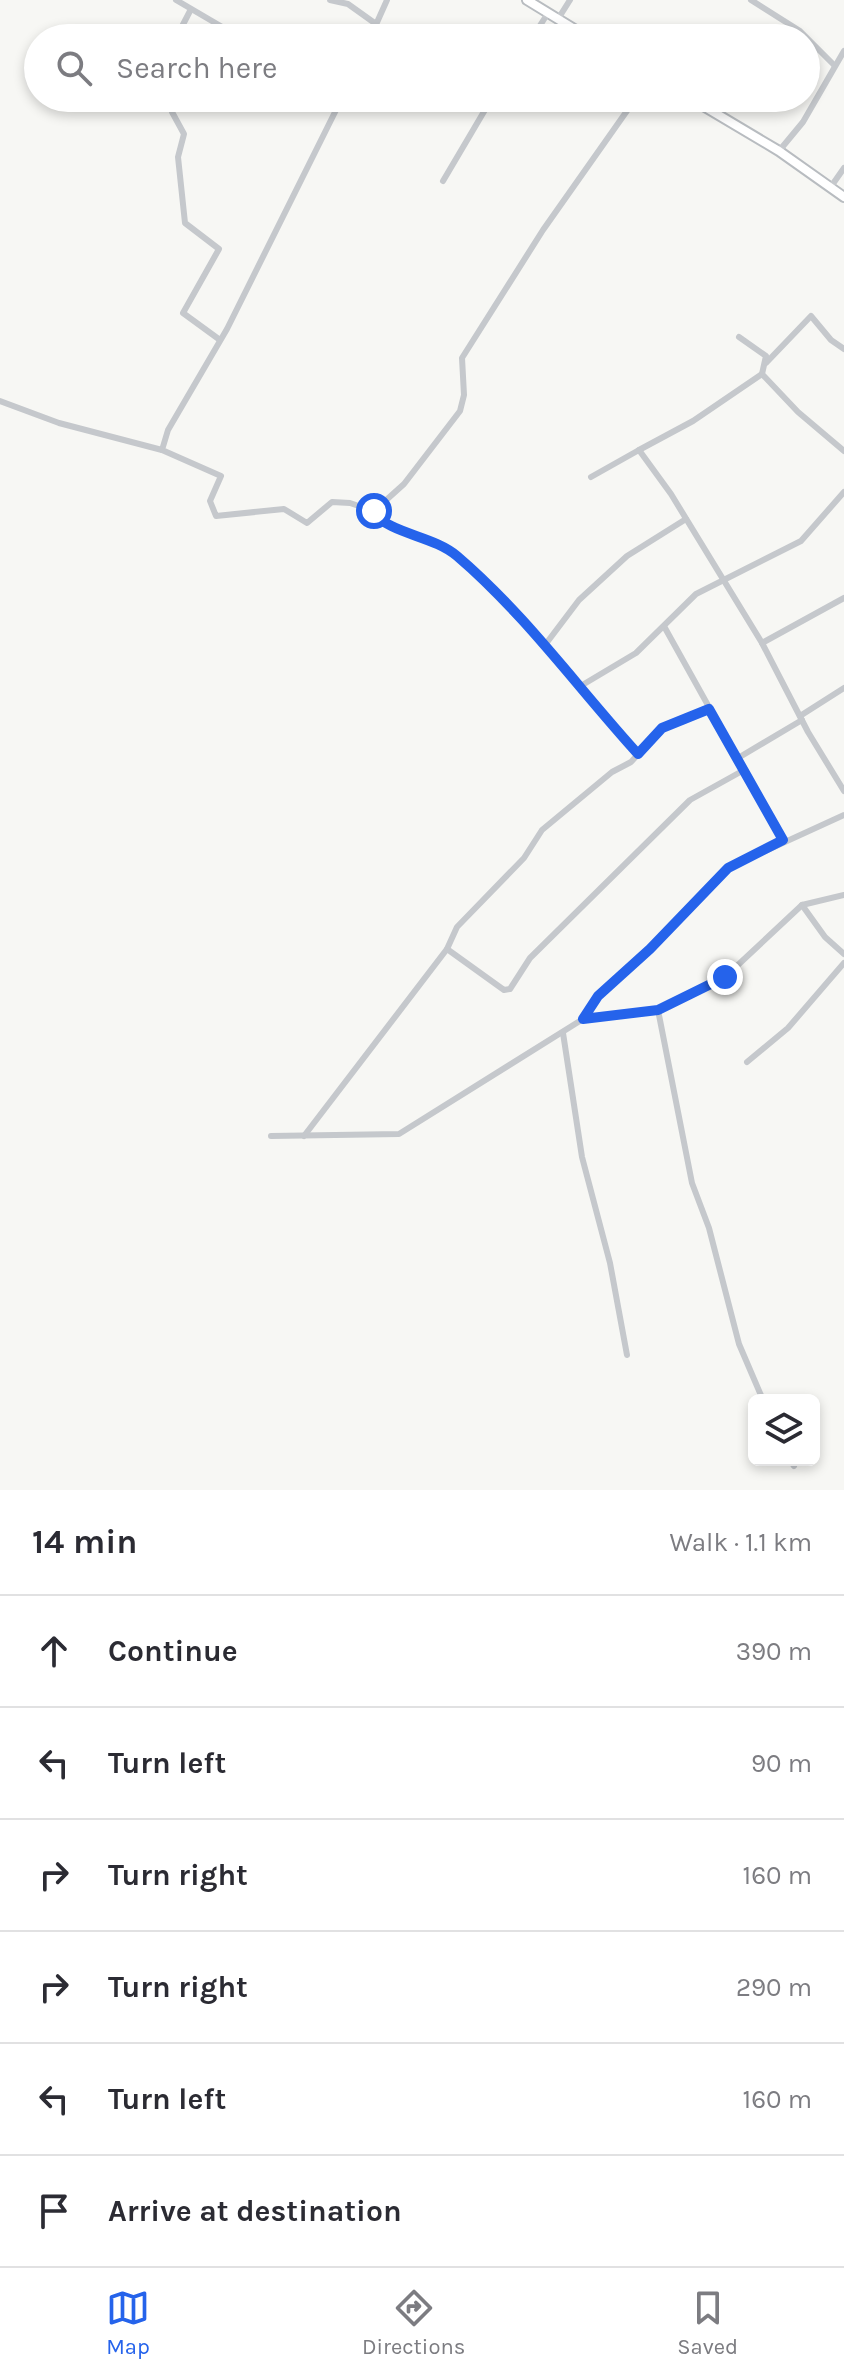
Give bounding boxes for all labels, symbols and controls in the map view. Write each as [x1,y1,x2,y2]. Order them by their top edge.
search box [24,24,820,112]
icon: search [52,46,96,90]
text: Search here [116,50,277,86]
route start [356,493,392,529]
route end [707,959,743,995]
map controls [748,1394,820,1466]
button: layers [748,1394,820,1466]
text: 14 min [32,1522,138,1562]
text: Walk · 1.1 km [669,1527,812,1558]
icon: ahead [32,1629,76,1673]
text: Continue [108,1633,238,1669]
text: 390 m [736,1636,812,1667]
icon: left [32,1741,76,1785]
text: Turn left [108,1745,226,1781]
text: 90 m [751,1748,812,1779]
icon: right [32,1853,76,1897]
text: Turn right [108,1857,248,1893]
text: 160 m [743,1860,812,1891]
icon: right [32,1965,76,2009]
text: Turn right [108,1969,248,2005]
text: 290 m [736,1972,812,2003]
icon: left [32,2077,76,2121]
text: Turn left [108,2081,226,2117]
text: 160 m [743,2084,812,2115]
icon: arrive [32,2189,76,2233]
text: Arrive at destination [108,2193,402,2229]
tab: Map [106,2286,150,2360]
tab: Directions [362,2286,465,2360]
tab: Saved [677,2286,738,2360]

